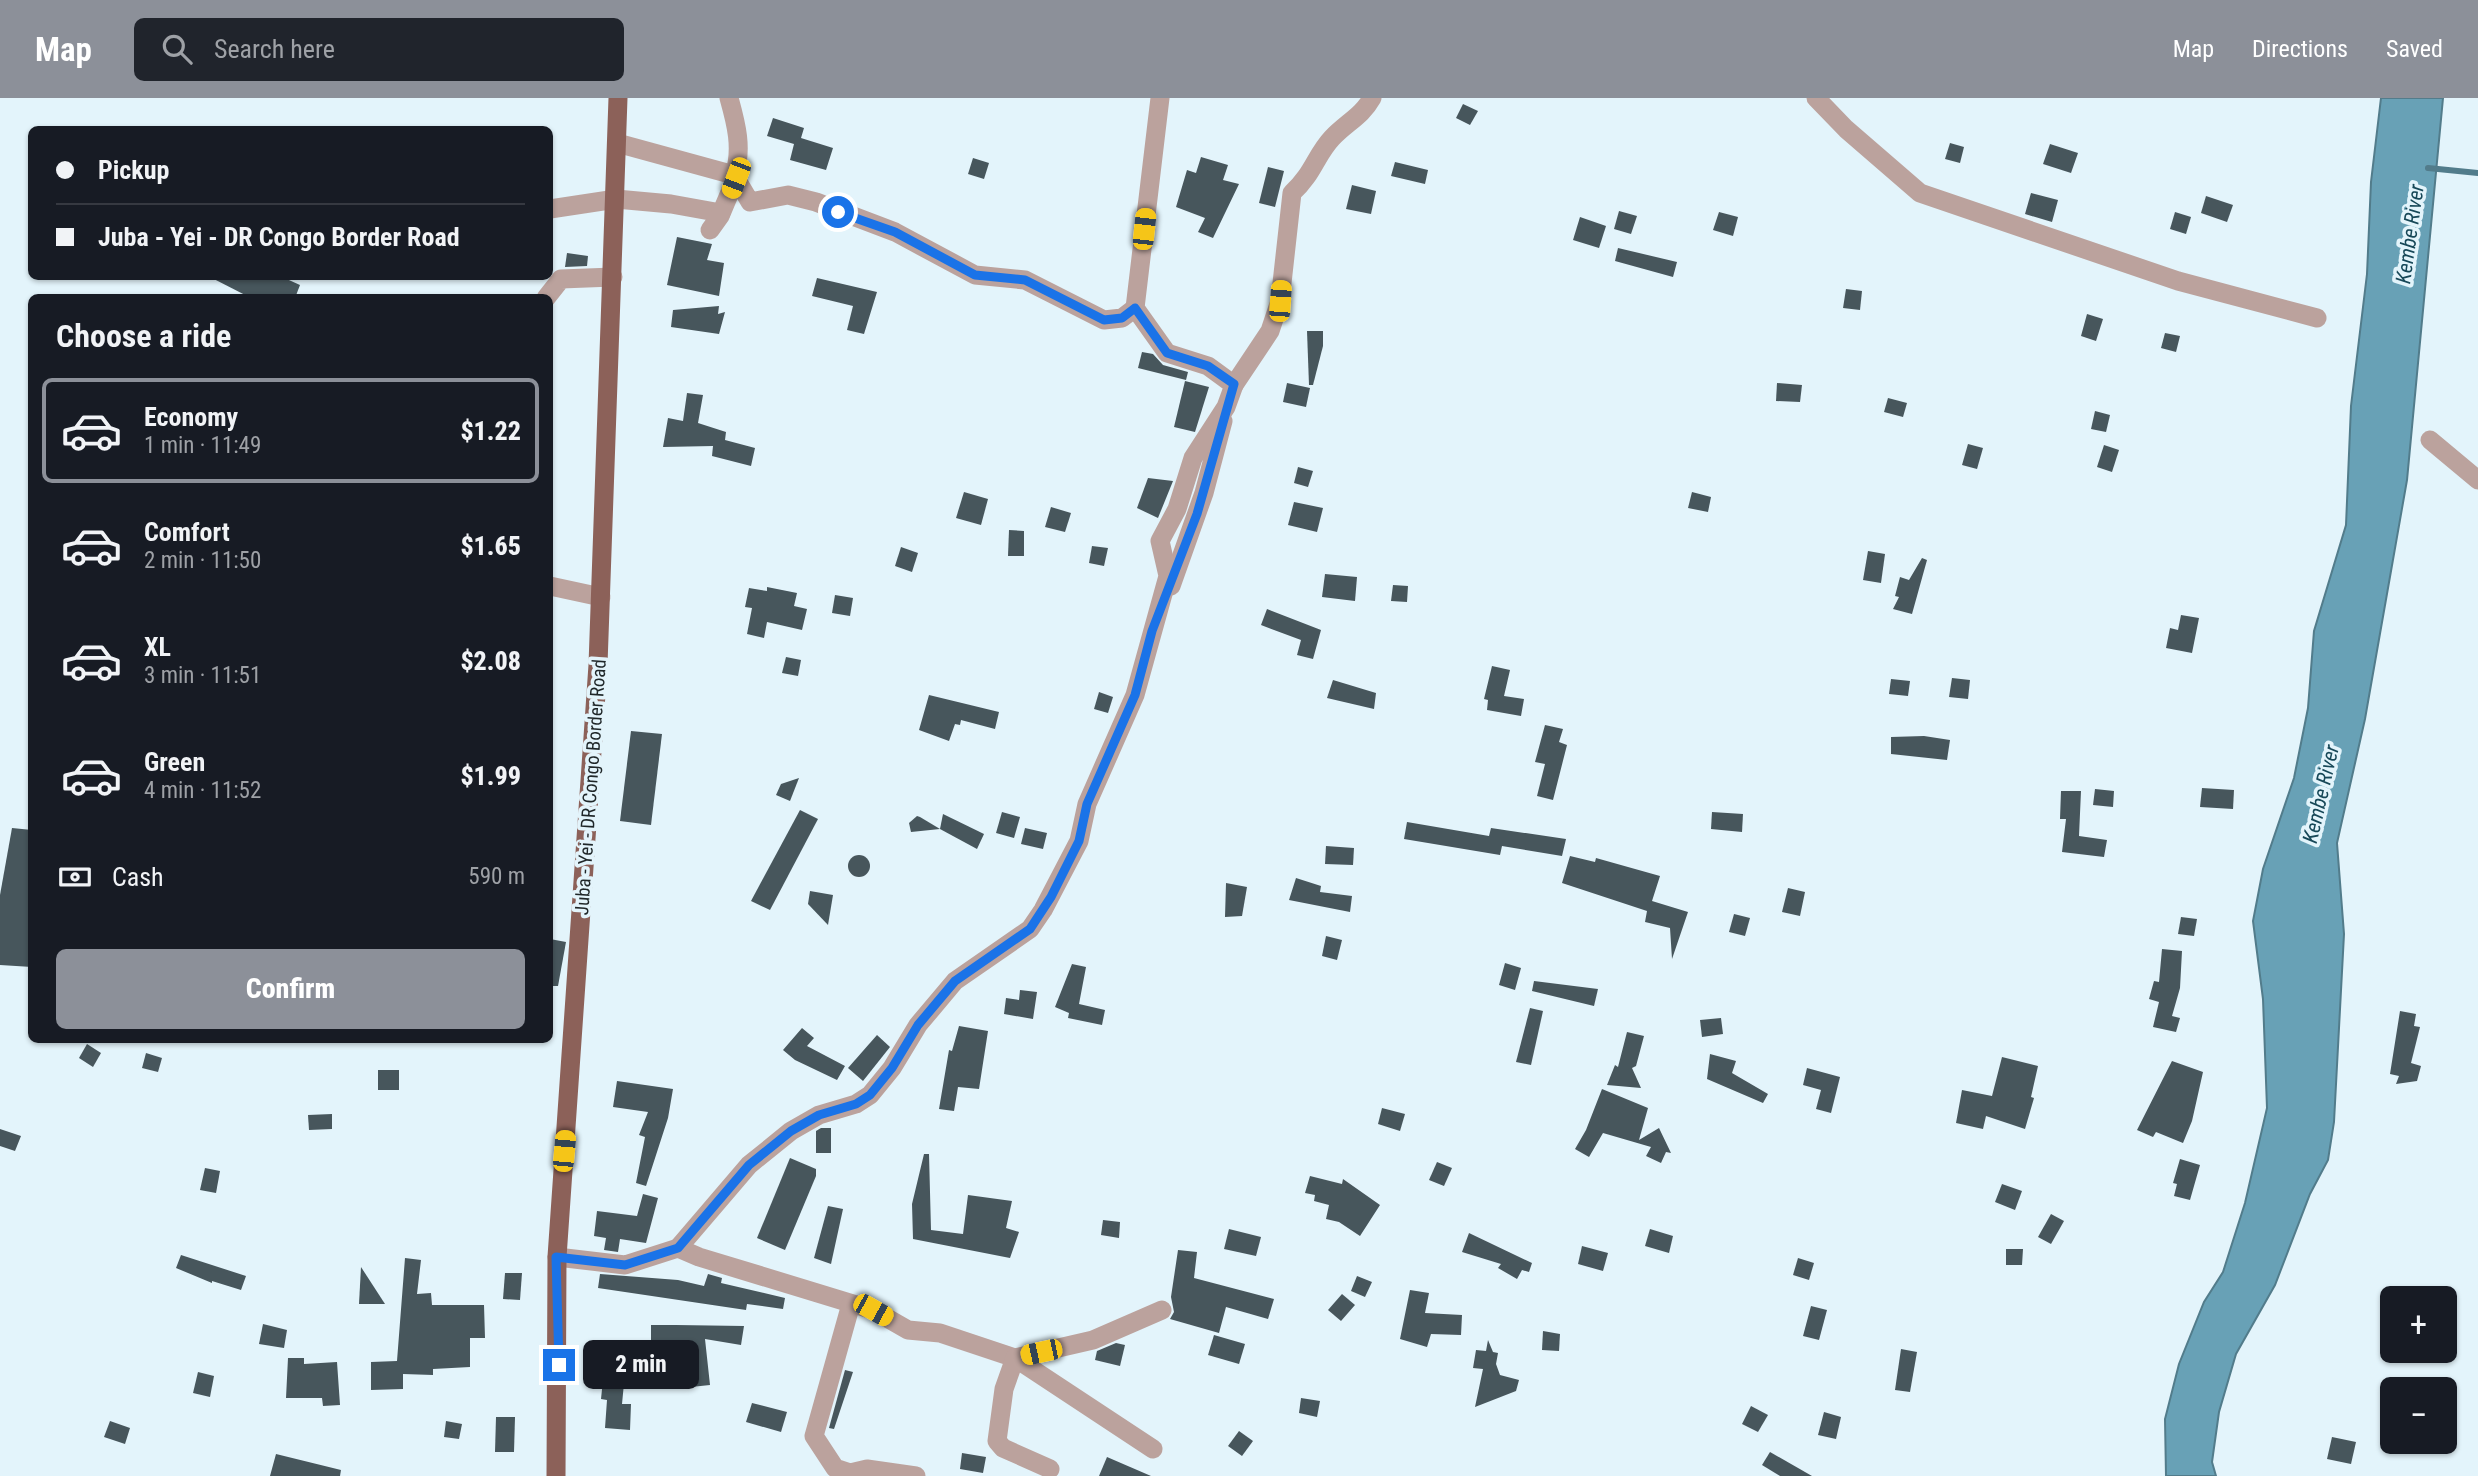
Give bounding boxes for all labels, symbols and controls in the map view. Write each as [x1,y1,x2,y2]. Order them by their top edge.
search box [134,18,624,81]
text: Map [35,30,92,69]
icon: search [158,30,196,68]
text: Search here [214,34,335,64]
text: Map [2173,35,2214,63]
text: Directions [2252,35,2348,63]
text: Saved [2386,35,2443,63]
text: Pickup [98,155,169,185]
car [719,155,754,201]
water label: Kembe River [2391,182,2429,285]
route start [822,196,854,228]
car [1132,207,1157,251]
text: Juba - Yei - DR Congo Border Road [98,222,460,252]
car [1269,279,1292,323]
text: Choose a ride [56,317,231,355]
icon: car [60,399,123,462]
text: Economy [144,402,238,432]
text: $1.22 [460,416,521,446]
text: 1 min · 11:49 [144,432,261,459]
icon: car [60,514,123,577]
text: Comfort [144,517,230,547]
text: $1.65 [460,531,521,561]
text: 2 min · 11:50 [144,547,261,574]
icon: car [60,629,123,692]
text: XL [144,632,171,662]
text: $2.08 [460,646,521,676]
street label: Juba - Yei - DR Congo Border Road [570,658,611,916]
text: 3 min · 11:51 [144,662,261,689]
water label: Kembe River [2298,742,2344,845]
icon: car [60,744,123,807]
text: Green [144,747,205,777]
text: $1.99 [460,761,521,791]
text: 4 min · 11:52 [144,777,261,804]
icon: cash [56,858,94,896]
text: Cash [112,862,164,892]
text: 590 m [468,863,525,890]
button: Confirm [56,949,525,1029]
car [552,1129,577,1173]
map controls [2380,1286,2457,1454]
button: + [2380,1286,2457,1363]
car [850,1291,897,1329]
car [1019,1337,1064,1367]
callout: 2 min [584,1340,699,1390]
route end [543,1349,575,1381]
text: 2 min [615,1351,667,1378]
button: − [2380,1377,2457,1454]

